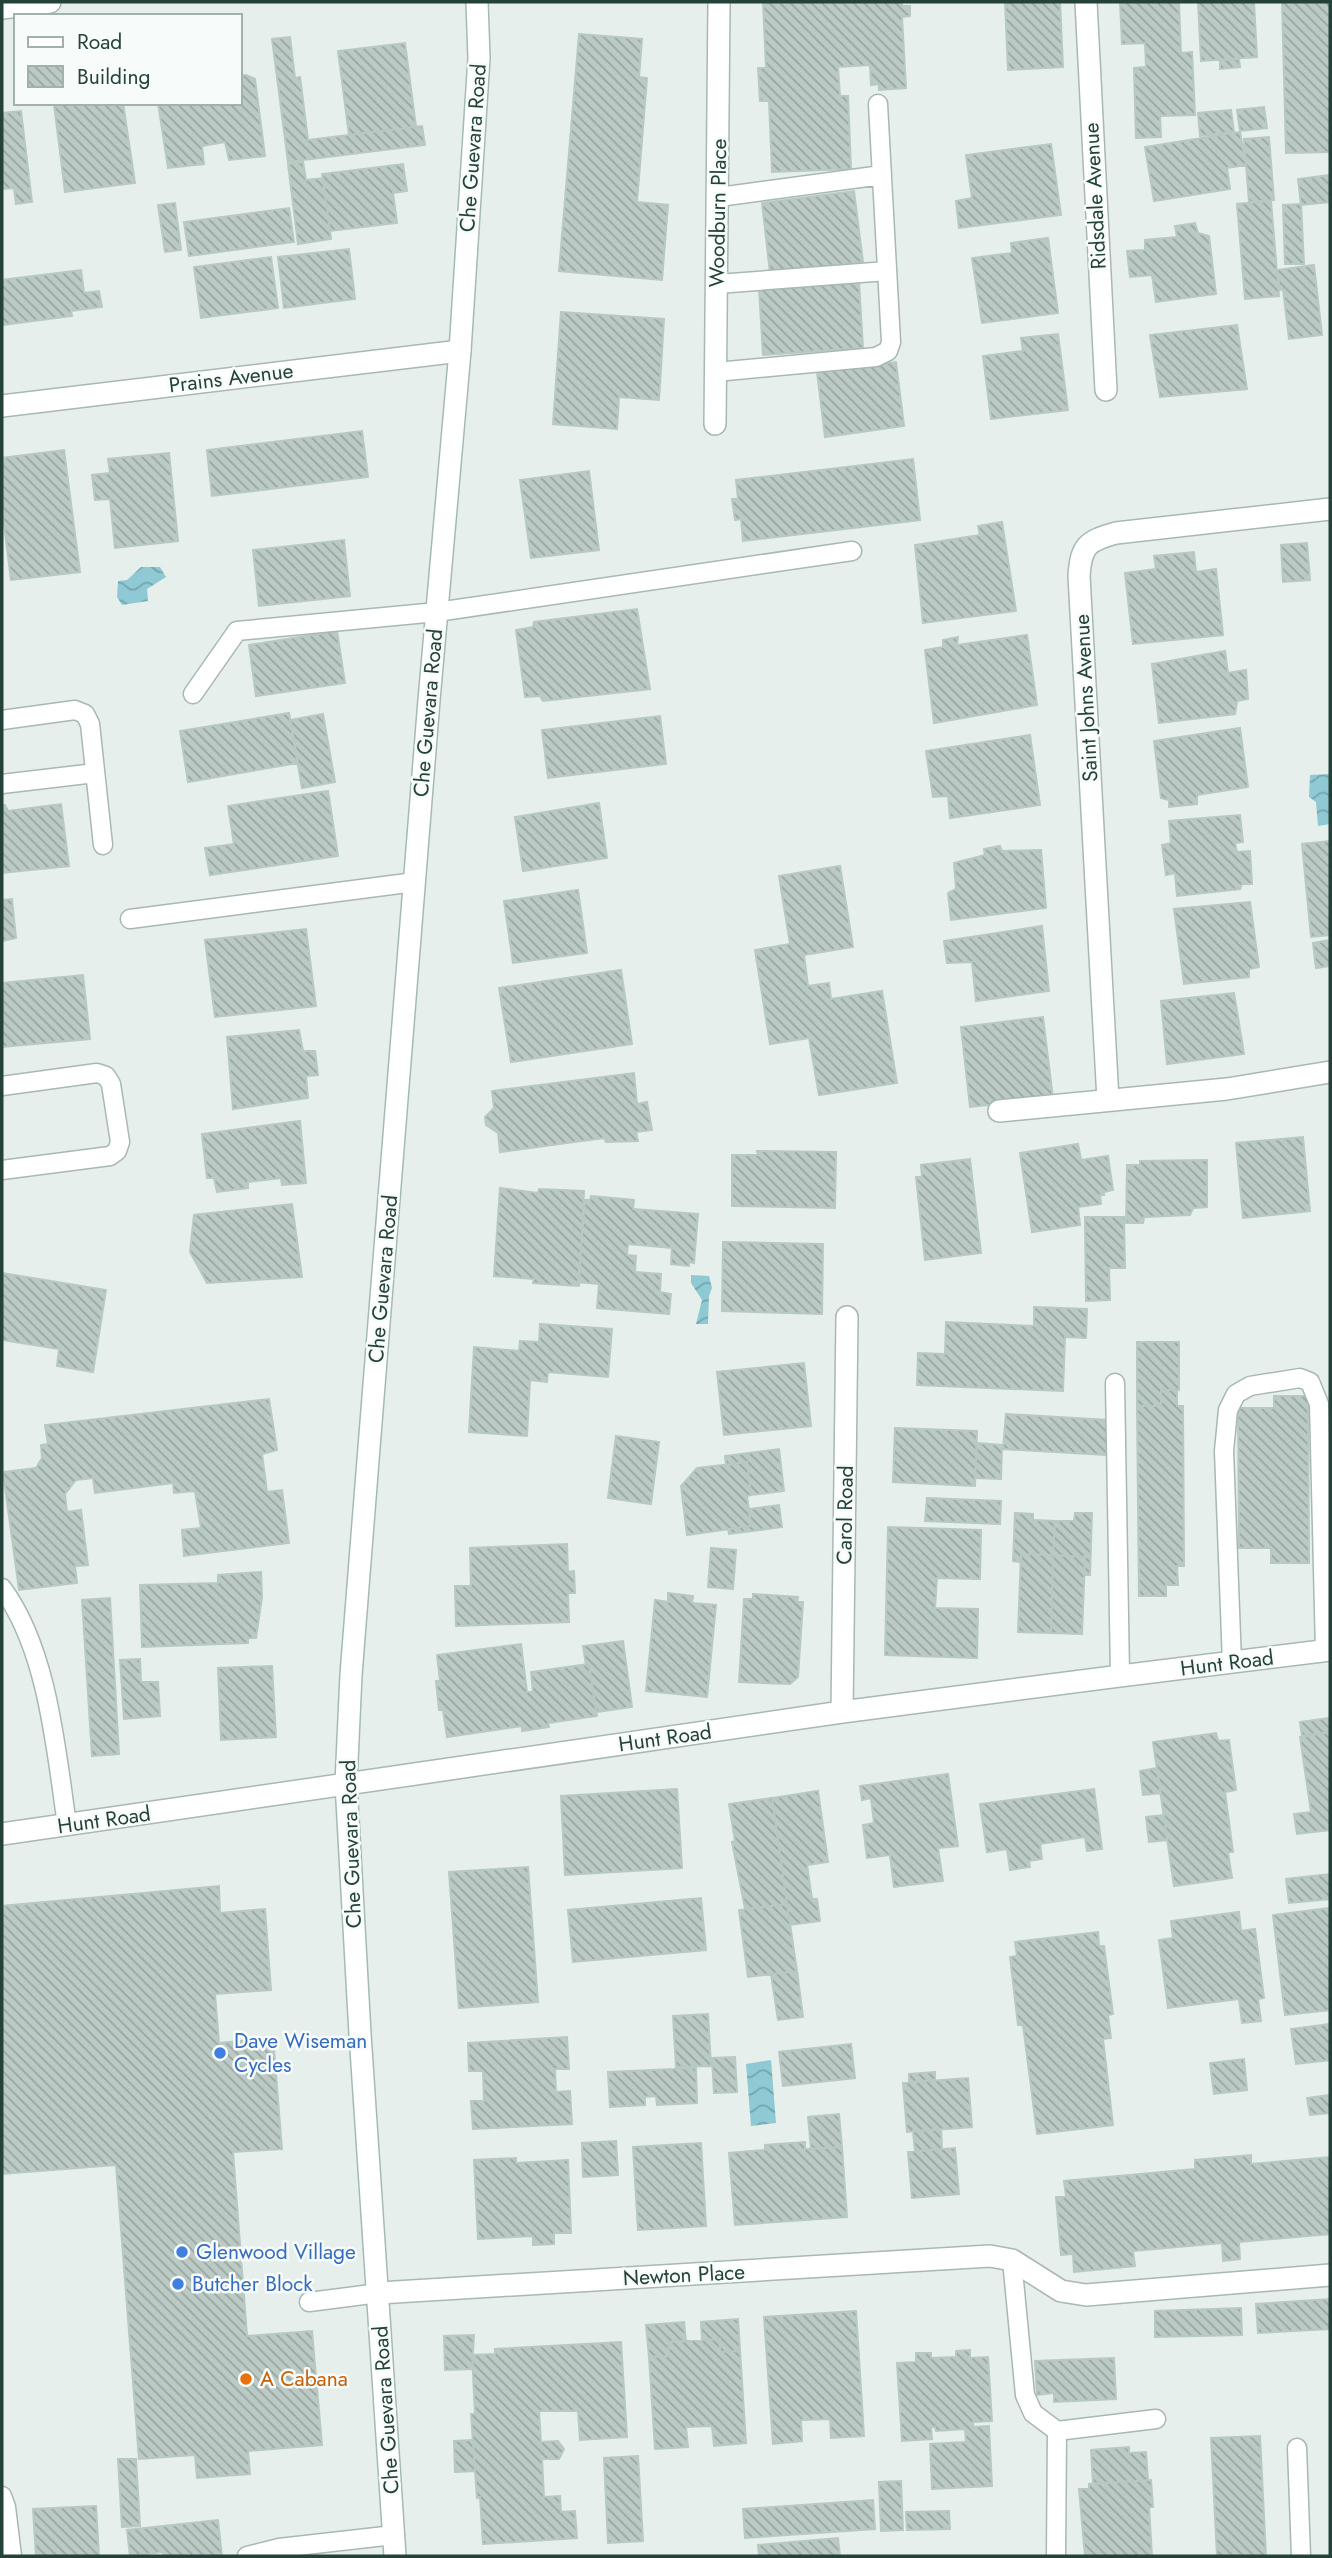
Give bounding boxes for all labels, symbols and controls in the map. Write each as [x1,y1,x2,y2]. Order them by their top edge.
legend [14,14,242,105]
text: Road [77,27,122,57]
text: Building [77,62,150,92]
street label: Che Guevara Road [452,63,494,233]
street label: Ridsdale Avenue [1076,122,1114,270]
street label: Woodburn Place [702,138,734,288]
street label: Prains Avenue [167,355,295,401]
street label: Saint Johns Avenue [1067,613,1105,783]
street label: Che Guevara Road [406,628,450,798]
street label: Che Guevara Road [361,1194,405,1364]
street label: Carol Road [829,1465,861,1565]
street label: Hunt Road [1179,1642,1275,1684]
street label: Hunt Road [617,1717,713,1759]
street label: Che Guevara Road [333,1759,369,1929]
street label: Hunt Road [56,1799,152,1841]
place label: Dave Wiseman Cycles [234,2026,367,2080]
marker: Dave Wiseman Cycles [212,2045,228,2061]
place label: Glenwood Village [196,2237,356,2267]
marker: Glenwood Village [174,2244,190,2260]
street label: Newton Place [622,2257,746,2293]
place label: Butcher Block [192,2269,313,2299]
marker: Butcher Block [170,2276,186,2292]
street label: Che Guevara Road [365,2325,407,2495]
place label: A Cabana [260,2364,348,2394]
marker: A Cabana [238,2371,254,2387]

